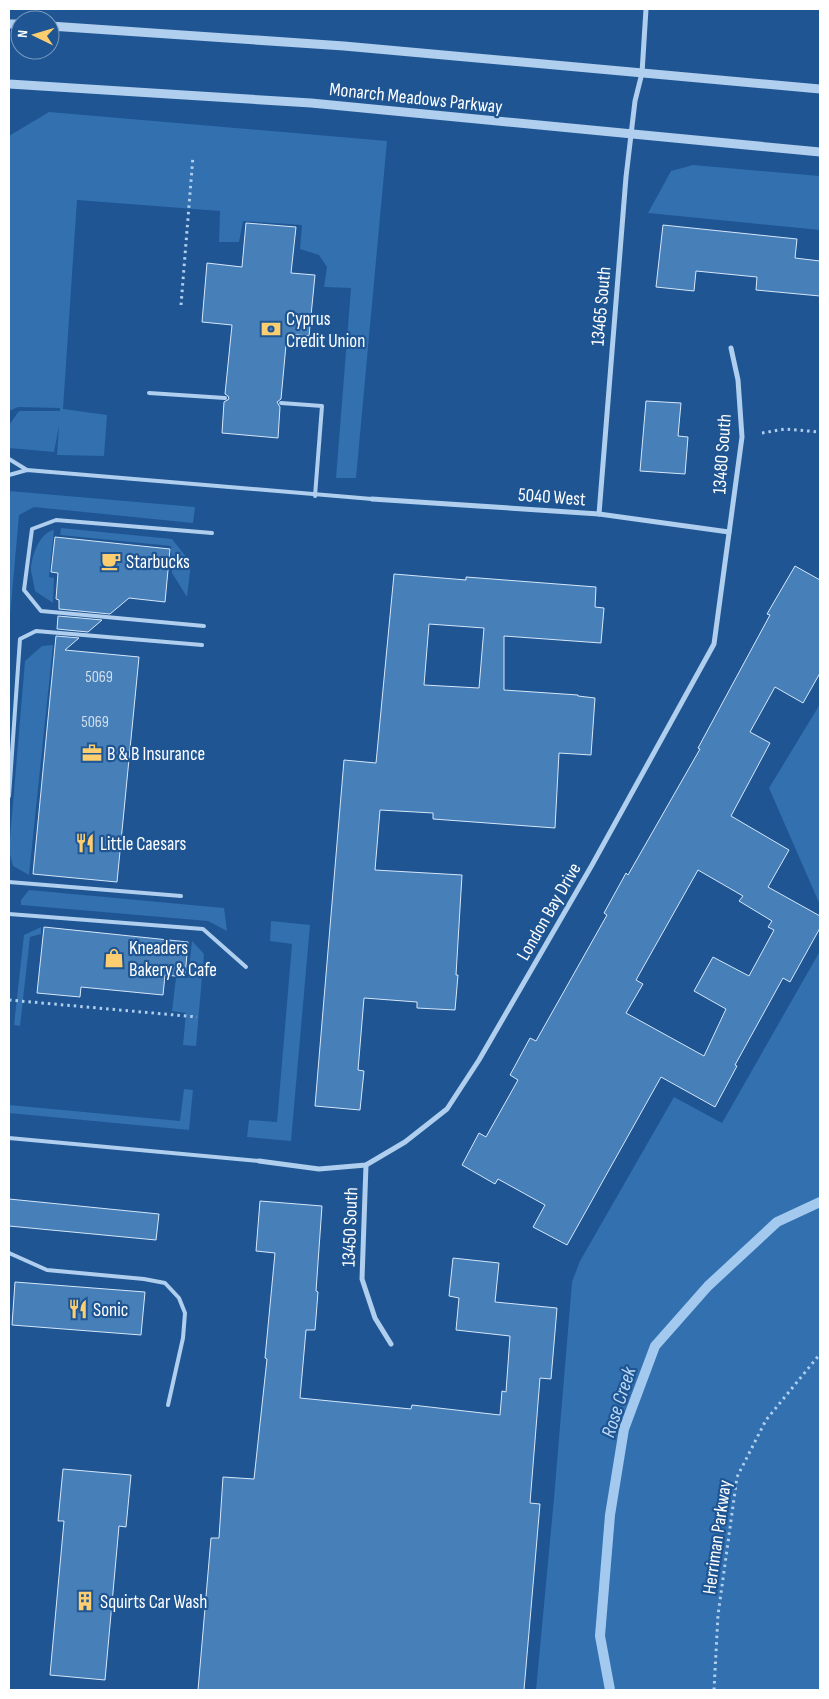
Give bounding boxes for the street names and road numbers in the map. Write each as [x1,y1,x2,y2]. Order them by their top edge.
street label: Monarch Meadows Parkway [328,78,504,119]
street label: 13465 South [587,266,616,347]
street label: 13480 South [708,413,737,495]
street label: 5040 West [517,484,587,511]
street label: London Bay Drive [512,859,587,965]
street label: 13450 South [338,1187,363,1267]
street label: Herriman Parkway [698,1478,737,1596]

